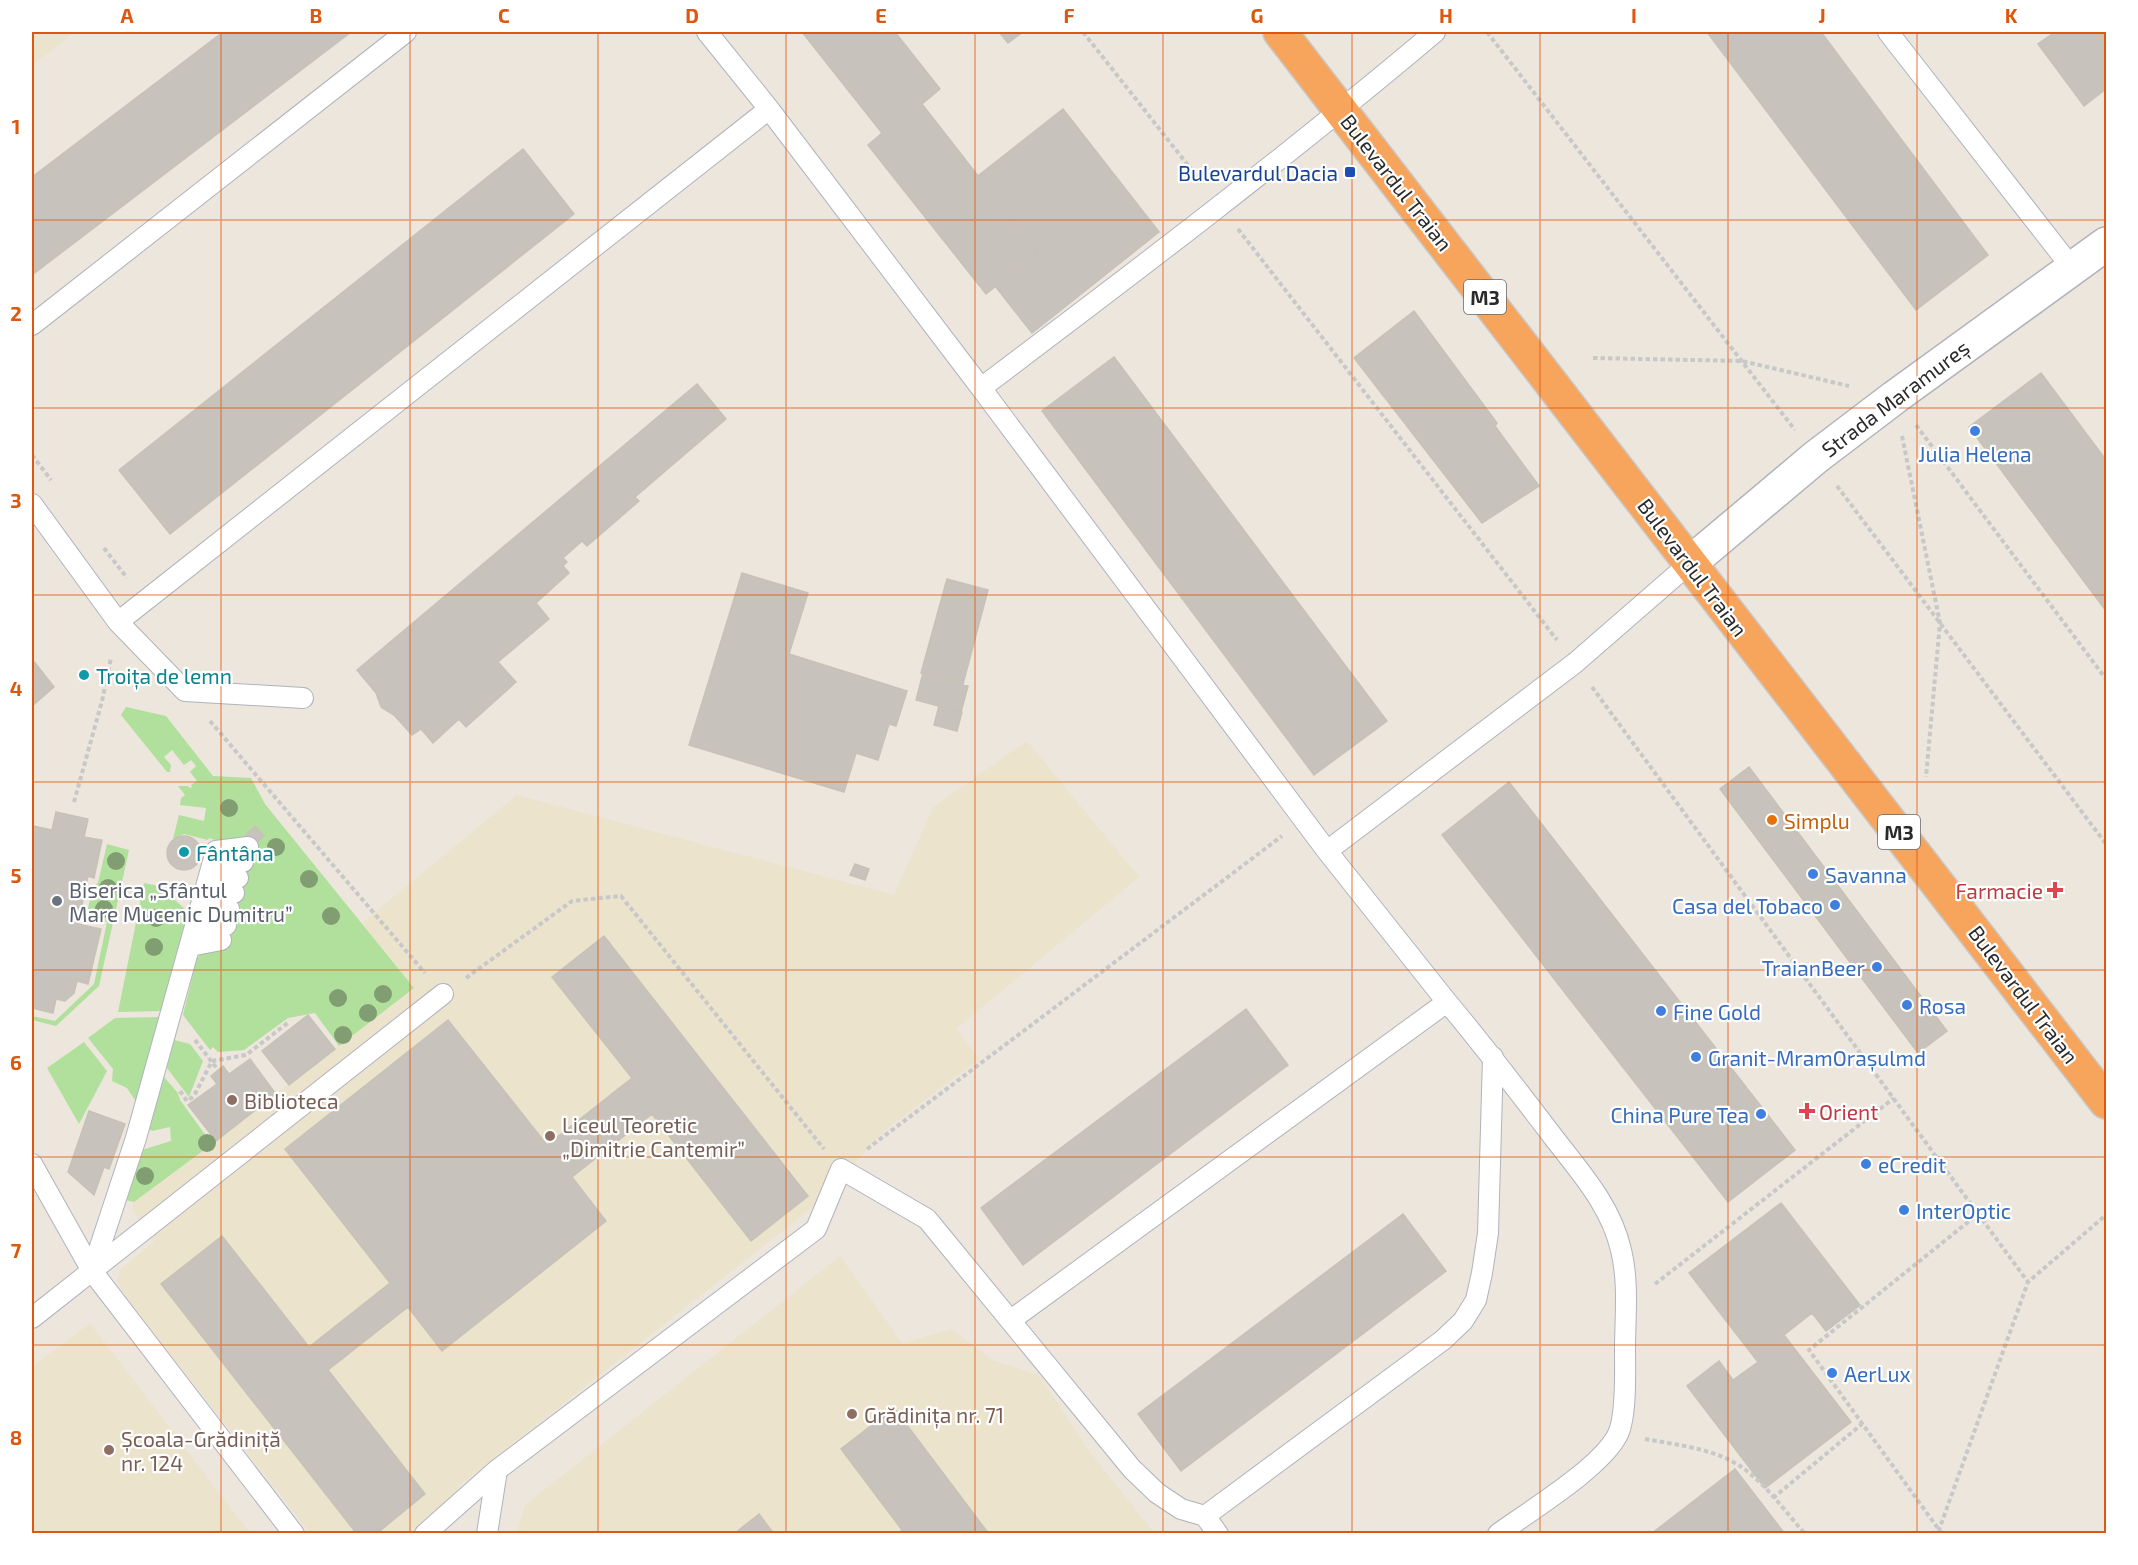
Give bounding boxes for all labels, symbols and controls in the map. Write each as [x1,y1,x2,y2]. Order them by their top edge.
text: A [120,3,134,27]
text: B [310,3,322,27]
text: C [498,3,510,27]
text: D [685,3,699,27]
text: E [875,3,887,27]
text: F [1063,3,1075,27]
text: G [1251,3,1263,27]
text: H [1439,3,1453,27]
text: I [1631,3,1637,27]
text: J [1818,3,1826,27]
text: K [2005,3,2018,27]
street label: Bulevardul Traian [1336,109,1458,255]
text: 1 [12,114,20,138]
place label: Bulevardul Dacia [1178,160,1338,185]
marker: Bulevardul Dacia [1343,165,1357,179]
road number: M3 [1464,280,1506,314]
text: 2 [10,301,22,325]
street label: Strada Maramureș [1816,334,1975,463]
marker: Julia Helena [1968,424,1982,438]
place label: Julia Helena [1918,441,2032,466]
text: 3 [10,488,22,512]
street label: Bulevardul Traian [1633,493,1753,641]
place label: Troița de lemn [96,663,232,690]
marker: Troița de lemn [77,668,91,682]
text: 4 [10,676,23,700]
place label: Simplu [1784,808,1850,833]
marker: Simplu [1765,813,1779,827]
road number: M3 [1878,815,1920,849]
place label: Fântâna [196,840,274,865]
marker: Fântâna [177,845,191,859]
place label: Savanna [1825,862,1907,887]
text: 5 [10,863,22,887]
marker: Savanna [1806,867,1820,881]
place label: Biserica „Sfântul Mare Mucenic Dumitru” [69,877,293,926]
place label: Farmacie [1956,878,2043,903]
marker: Farmacie [2048,883,2062,897]
place label: Casa del Tobaco [1672,893,1823,918]
marker: Biserica „Sfântul Mare Mucenic Dumitru” [50,894,64,908]
marker: Casa del Tobaco [1828,898,1842,912]
street label: Bulevardul Traian [1964,920,2084,1068]
place label: TraianBeer [1762,955,1866,980]
marker: TraianBeer [1870,960,1884,974]
place label: Rosa [1919,993,1966,1018]
marker: Rosa [1900,998,1914,1012]
place label: Fine Gold [1673,999,1761,1024]
marker: Fine Gold [1654,1004,1668,1018]
place label: Granit-MramOrașulmd [1708,1045,1926,1072]
text: 6 [10,1050,22,1074]
marker: Granit-MramOrașulmd [1689,1050,1703,1064]
place label: Biblioteca [244,1088,339,1113]
marker: Biblioteca [225,1093,239,1107]
place label: Orient [1819,1099,1878,1124]
place label: China Pure Tea [1611,1102,1749,1127]
marker: Orient [1800,1104,1814,1118]
marker: China Pure Tea [1754,1107,1768,1121]
place label: Liceul Teoretic „Dimitrie Cantemir” [562,1112,745,1161]
marker: Liceul Teoretic „Dimitrie Cantemir” [543,1129,557,1143]
place label: eCredit [1878,1152,1946,1177]
marker: eCredit [1859,1157,1873,1171]
place label: InterOptic [1916,1198,2011,1223]
marker: InterOptic [1897,1203,1911,1217]
text: 7 [11,1238,22,1262]
place label: AerLux [1844,1361,1911,1386]
marker: AerLux [1825,1366,1839,1380]
place label: Grădinița nr. 71 [864,1402,1004,1429]
marker: Grădinița nr. 71 [845,1407,859,1421]
text: 8 [10,1425,22,1449]
place label: Școala-Grădiniță nr. 124 [121,1426,281,1475]
marker: Școala-Grădiniță nr. 124 [102,1443,116,1457]

